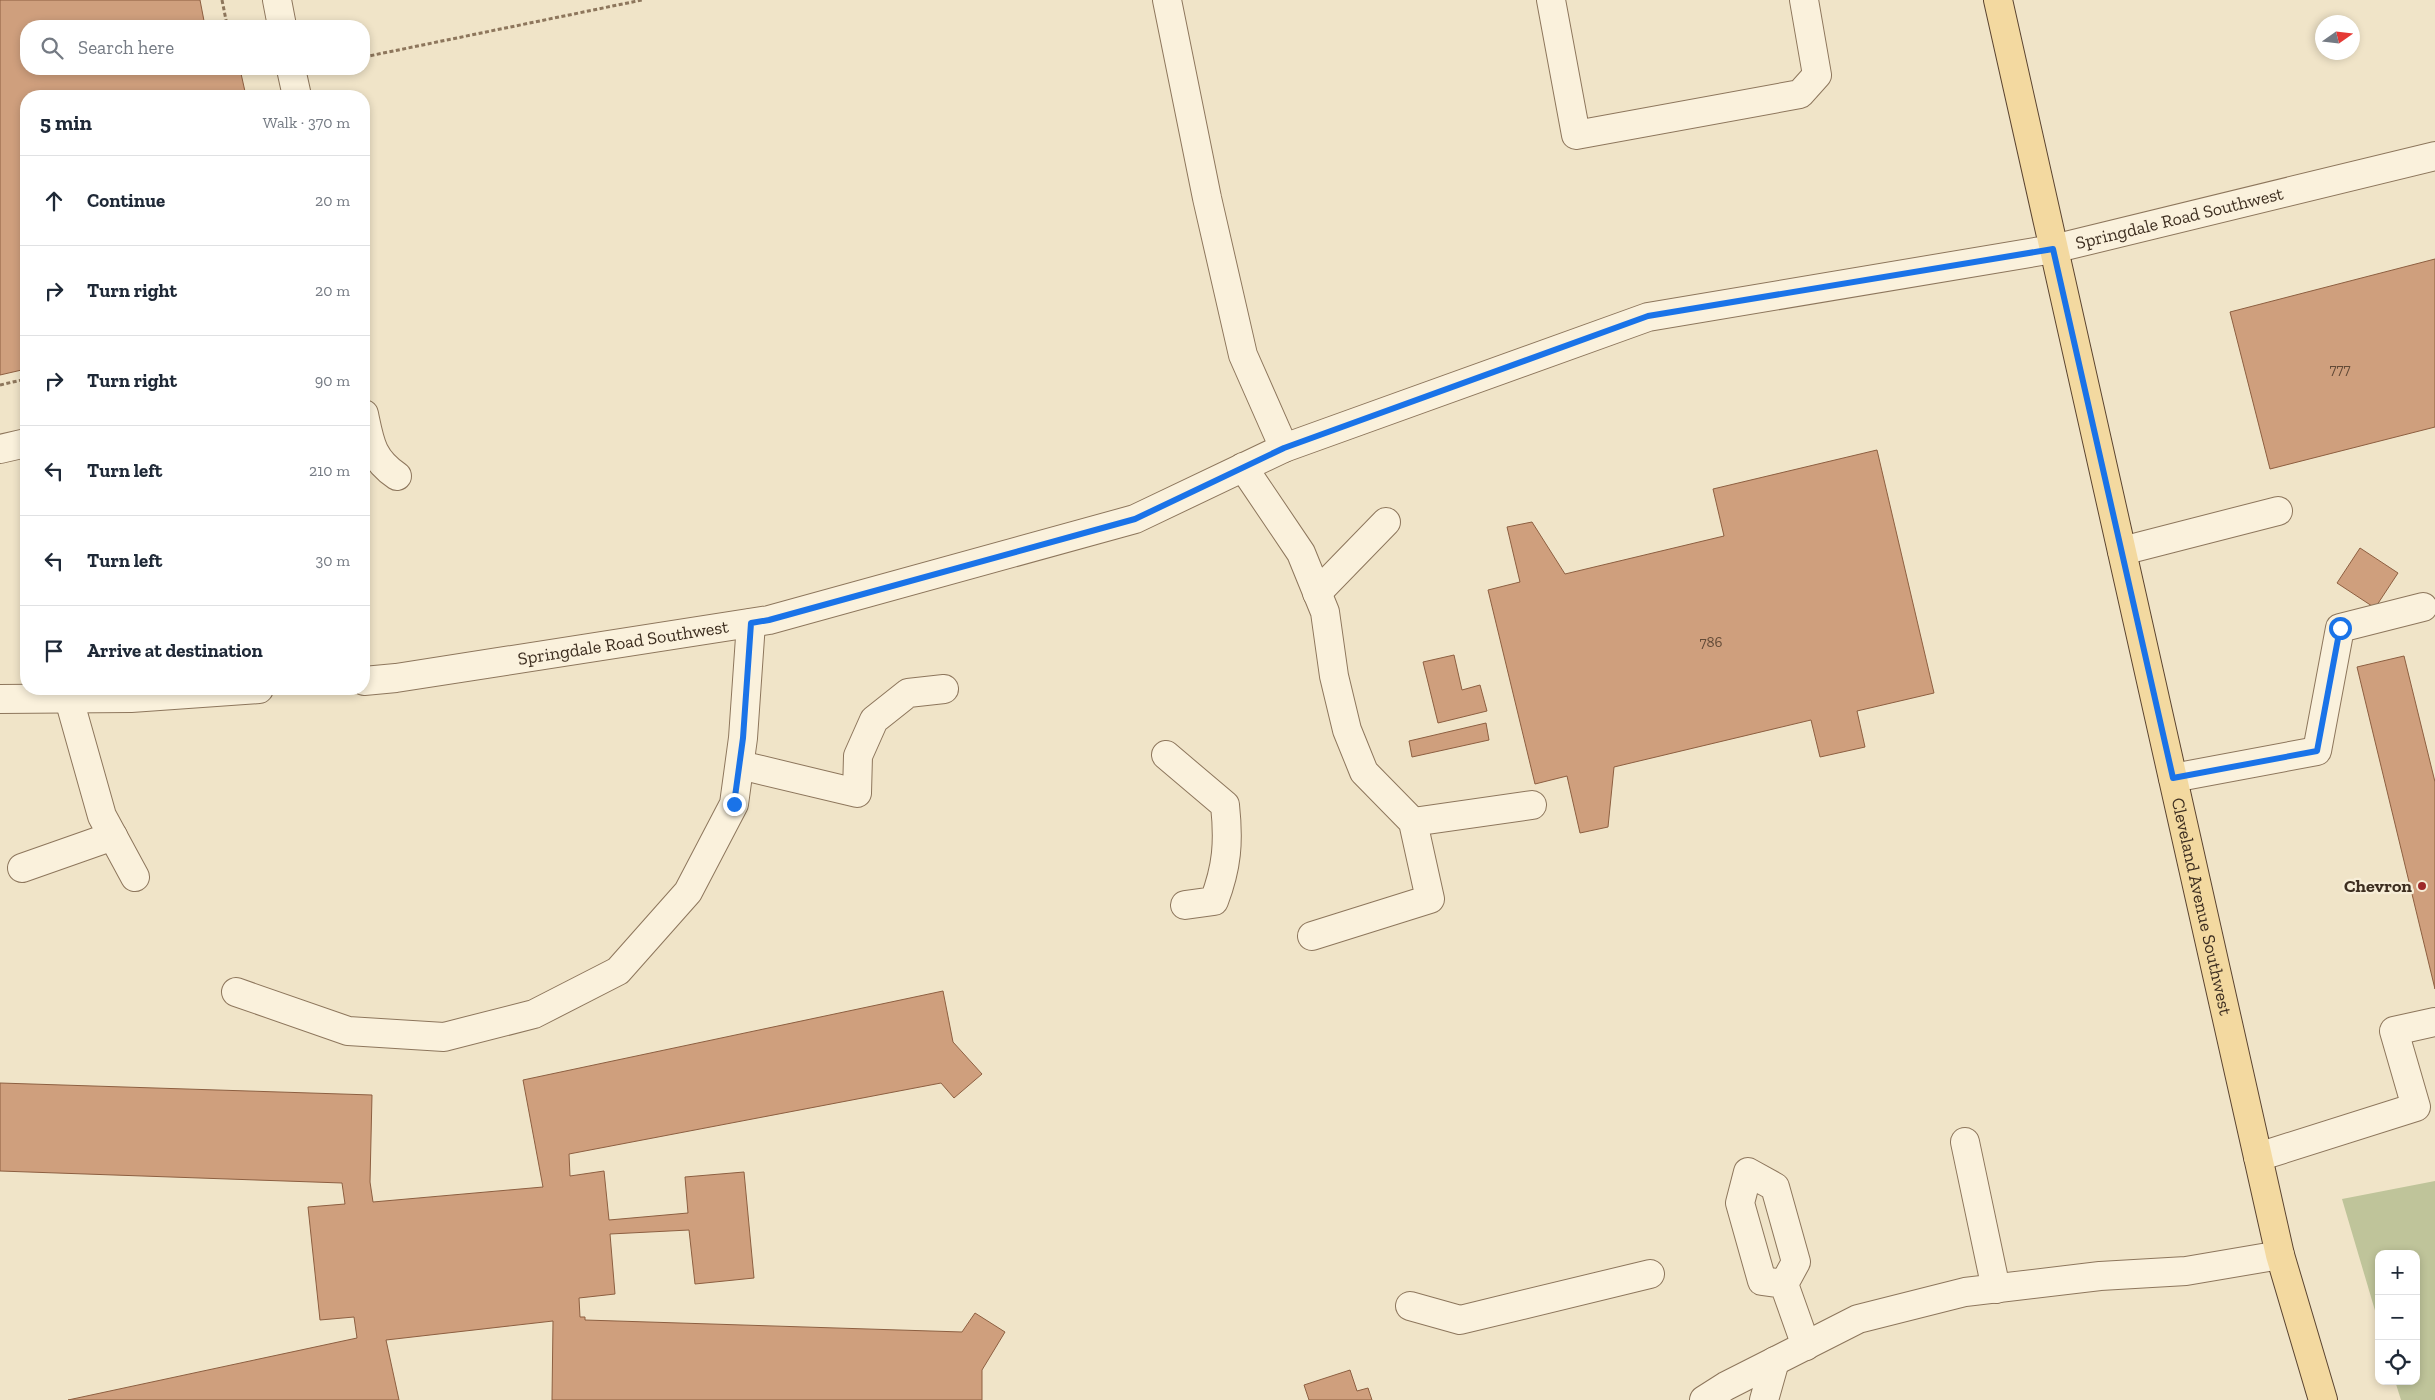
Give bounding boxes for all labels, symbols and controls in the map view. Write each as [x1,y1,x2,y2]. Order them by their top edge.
north arrow [2315,15,2360,60]
search box [20,20,370,75]
icon: search [38,34,66,62]
text: Search here [78,36,174,59]
text: 5 min [40,110,92,135]
text: Walk · 370 m [263,113,350,132]
street label: Springdale Road Southwest [2073,182,2286,254]
icon: ahead [40,187,68,215]
text: Continue [87,189,165,212]
text: 20 m [315,191,350,210]
icon: right [40,277,68,305]
text: Turn right [87,279,177,302]
text: 20 m [315,281,350,300]
house number: 777 [2329,360,2351,378]
icon: right [40,367,68,395]
text: Turn right [87,369,177,392]
text: 90 m [315,371,350,390]
icon: left [40,457,68,485]
text: Turn left [87,459,162,482]
text: 210 m [309,461,350,480]
icon: left [40,547,68,575]
text: Turn left [87,549,162,572]
text: 30 m [316,551,350,570]
street label: Springdale Road Southwest [516,615,730,670]
route start [2329,617,2352,640]
house number: 786 [1699,633,1723,651]
icon: arrive [40,637,68,665]
text: Arrive at destination [87,639,263,662]
route end [723,793,746,816]
street label: Cleveland Avenue Southwest [2167,796,2237,1018]
place label: Chevron [2344,875,2412,897]
marker: Chevron [2416,880,2428,892]
map controls [2375,1250,2420,1385]
button: + [2375,1250,2420,1295]
button: − [2375,1295,2420,1340]
button: locate [2375,1340,2420,1385]

